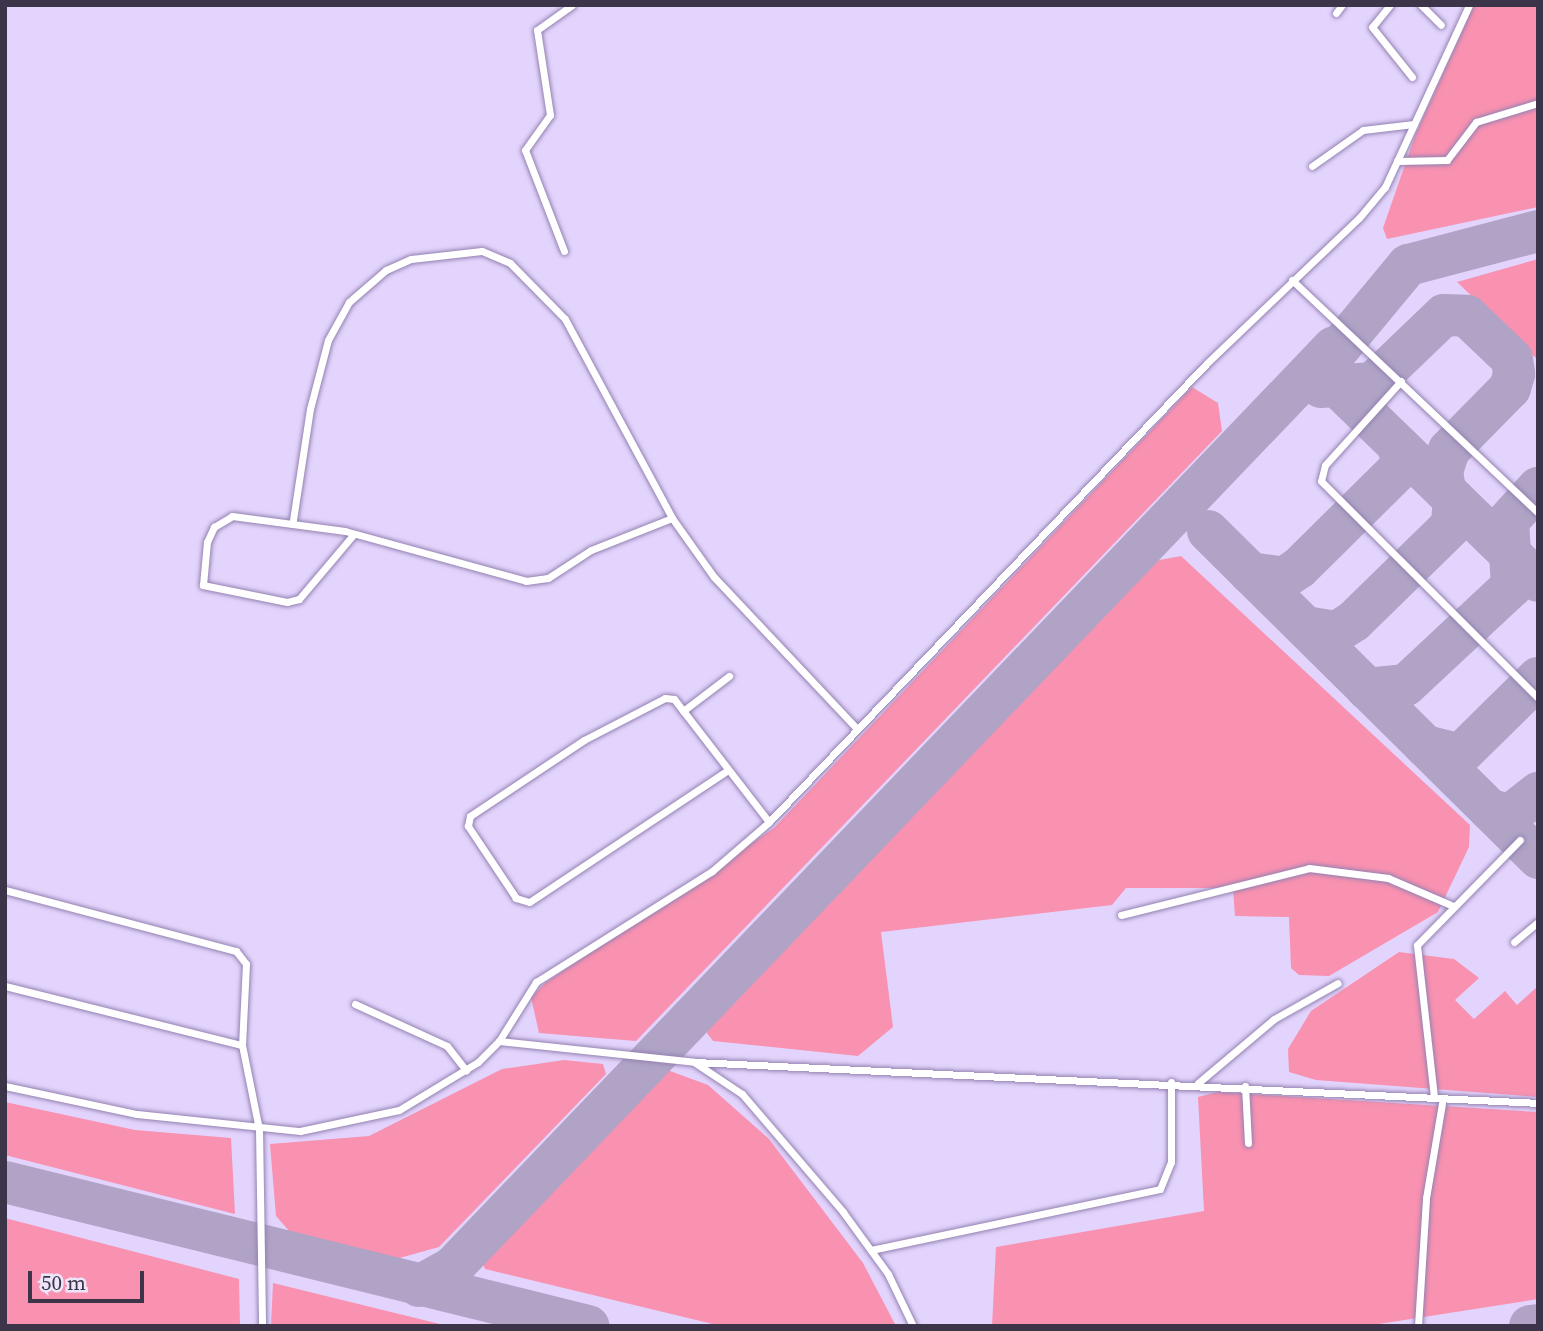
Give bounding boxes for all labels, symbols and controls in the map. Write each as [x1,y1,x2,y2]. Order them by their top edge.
scale bar [32,1258,147,1302]
text: 50 m [41,1268,86,1297]

